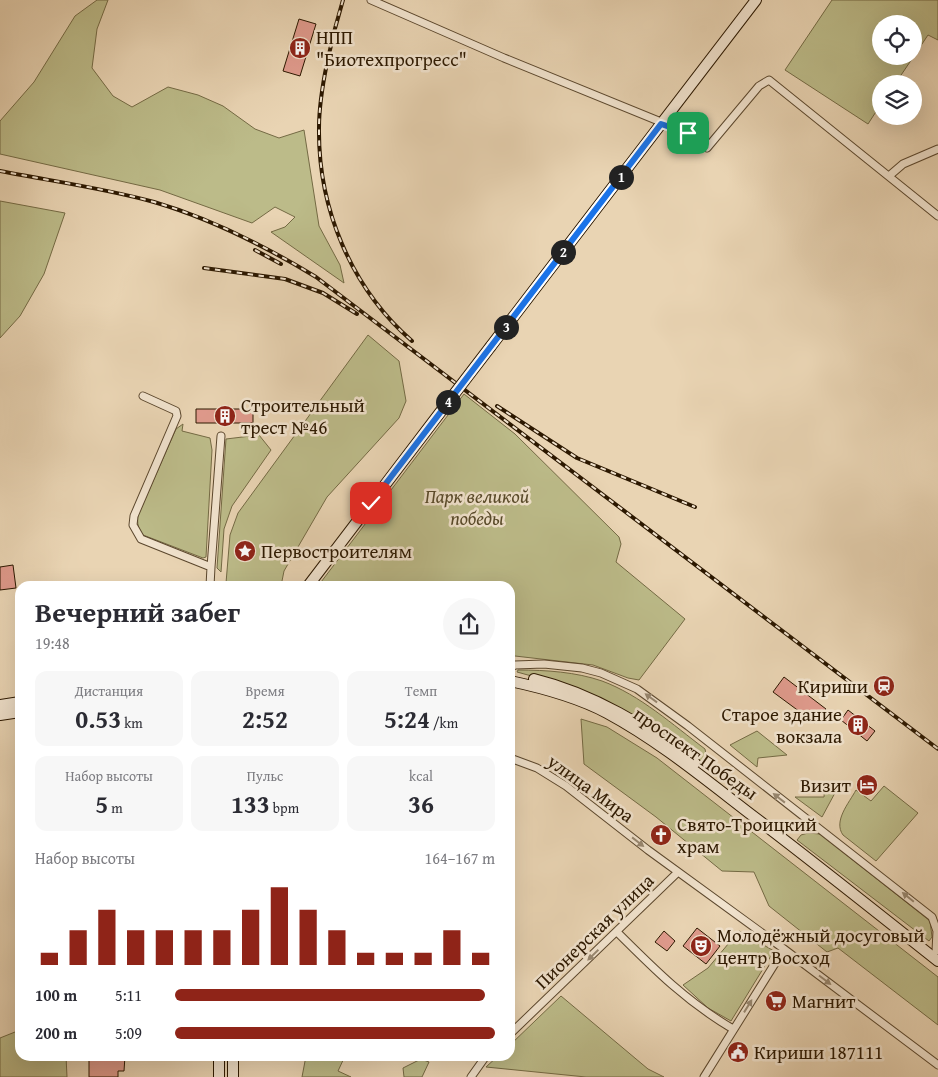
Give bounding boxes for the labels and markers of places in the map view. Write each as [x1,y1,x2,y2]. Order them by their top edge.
place label: НПП "Биотехпрогресс" [316,23,467,73]
building icon: НПП "Биотехпрогресс" [288,36,312,60]
pin [667,112,709,154]
pin: 1 [608,164,634,190]
pin: 2 [550,240,576,264]
pin: 3 [494,314,518,340]
pin: 4 [436,390,460,414]
place label: Строительный трест №46 [241,391,365,441]
building icon: Строительный трест №46 [213,404,237,428]
pin [350,482,392,524]
place label: Первостроителям [261,537,412,565]
place icon: Первостроителям [233,539,257,563]
place label: Кириши [798,672,868,700]
station icon: Кириши [872,674,896,698]
place label: Старое здание вокзала [722,700,842,750]
building icon: Старое здание вокзала [846,713,870,737]
place label: Визит [800,771,852,799]
hotel icon: Визит [855,773,879,797]
place label: Свято-Троицкий храм [677,810,817,860]
church icon: Свято-Троицкий храм [649,823,673,847]
place label: Молодёжный досуговый центр Восход [717,921,924,971]
theatre icon: Молодёжный досуговый центр Восход [689,934,713,958]
place label: Магнит [792,987,856,1015]
supermarket icon: Магнит [764,989,788,1013]
place label: Кириши 187111 [754,1038,883,1066]
public building icon: Кириши 187111 [726,1040,750,1064]

